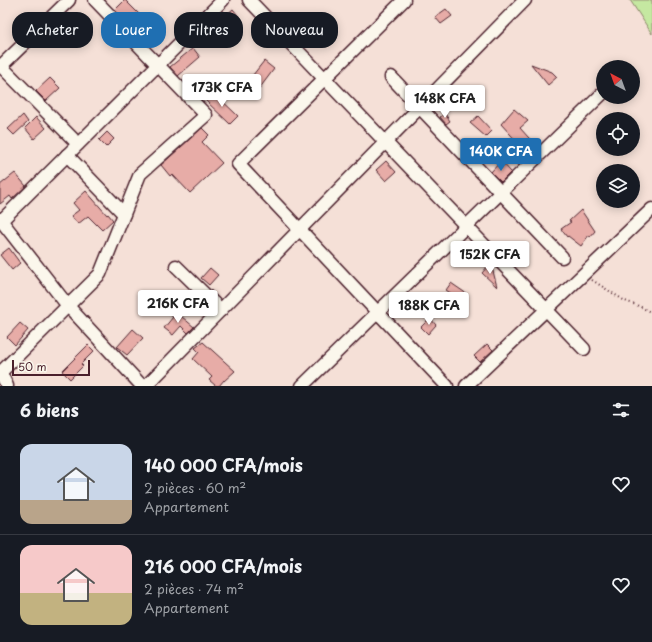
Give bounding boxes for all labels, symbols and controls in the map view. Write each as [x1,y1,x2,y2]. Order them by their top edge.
chip: Acheter [12,12,93,48]
chip: Louer [101,12,166,48]
chip: Filtres [174,12,243,48]
chip: Nouveau [251,12,338,48]
north arrow [596,60,640,104]
map controls [596,60,640,208]
pin: 173K CFA [181,74,263,108]
text: 173K CFA [191,77,253,96]
pin: 148K CFA [404,85,486,119]
text: 148K CFA [414,88,476,107]
button: locate [596,112,640,156]
pin: 140K CFA [460,138,542,172]
text: 140K CFA [469,141,533,160]
button: layers [596,164,640,208]
pin: 152K CFA [449,241,531,275]
text: 152K CFA [459,244,521,263]
pin: 216K CFA [137,290,219,324]
pin: 188K CFA [388,292,470,326]
text: 216K CFA [147,293,209,312]
text: 188K CFA [398,295,460,314]
scale bar [12,358,90,377]
text: 50 m [18,358,47,375]
text: 6 biens [20,397,79,423]
icon: filters [610,399,632,421]
text: 140 000 CFA/mois [144,452,303,478]
icon: home [52,460,100,508]
icon: heart [610,473,632,495]
text: 2 pièces · 60 m² [144,478,246,497]
text: Appartement [144,497,229,516]
text: 216 000 CFA/mois [144,553,302,579]
icon: home [52,561,100,609]
icon: heart [610,574,632,596]
text: 2 pièces · 74 m² [144,579,244,598]
text: Appartement [144,598,229,617]

